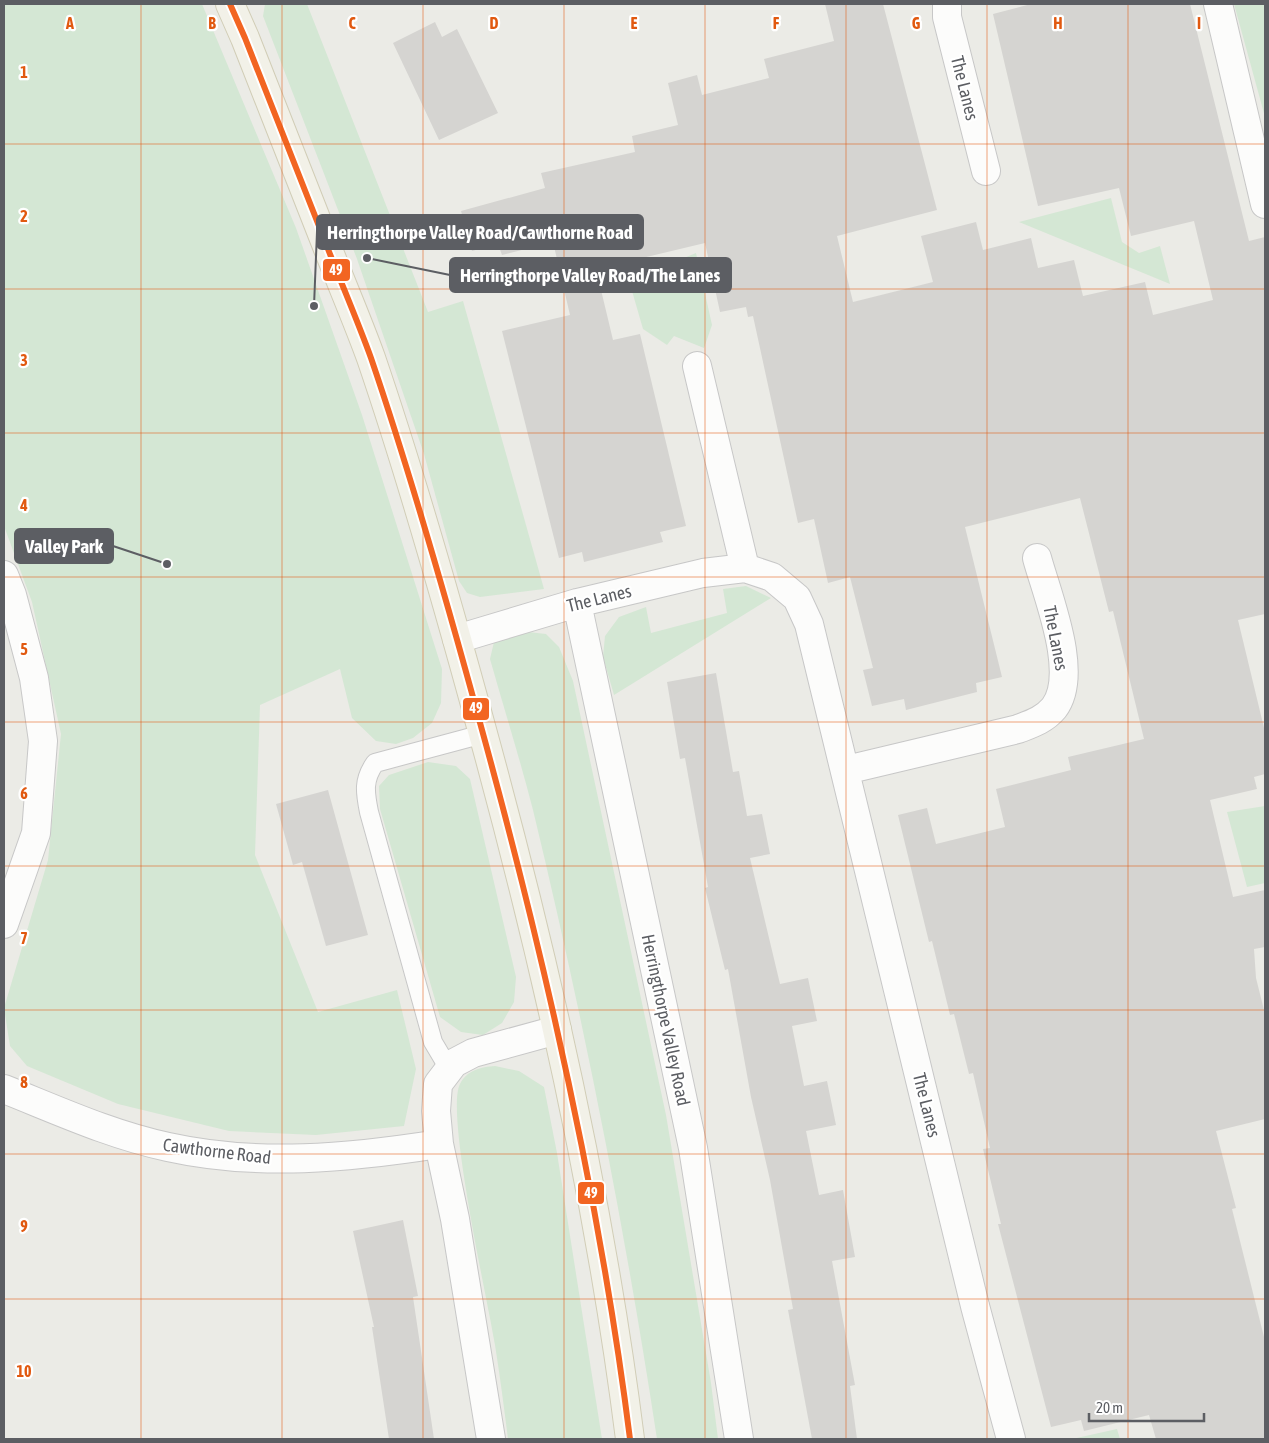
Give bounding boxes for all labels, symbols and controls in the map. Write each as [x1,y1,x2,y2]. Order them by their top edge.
text: A [65,14,74,32]
text: B [208,14,216,32]
text: C [348,14,356,32]
text: D [490,14,499,32]
text: E [631,14,638,32]
text: F [773,14,780,32]
text: G [912,14,921,32]
text: H [1053,14,1063,32]
text: I [1197,14,1201,32]
street label: The Lanes [947,54,983,122]
text: 1 [20,63,28,81]
text: 2 [20,207,28,225]
callout: Herringthorpe Valley Road/Cawthorne Road [317,215,643,249]
text: Herringthorpe Valley Road/Cawthorne Road [327,221,633,243]
line badge: 49 [322,258,351,282]
callout: Herringthorpe Valley Road/The Lanes [450,258,731,292]
text: 49 [328,262,343,278]
text: Herringthorpe Valley Road/The Lanes [460,264,720,286]
text: 3 [20,351,28,369]
text: 4 [19,496,28,514]
callout: Valley Park [15,529,113,563]
text: Valley Park [24,535,104,557]
street label: The Lanes [565,580,633,616]
street label: The Lanes [1039,604,1073,672]
text: 5 [20,640,28,658]
line badge: 49 [462,697,490,721]
text: 49 [468,700,483,716]
text: 6 [20,784,28,802]
text: 7 [20,929,28,947]
street label: Herringthorpe Valley Road [638,932,694,1108]
street label: The Lanes [909,1071,945,1139]
text: 8 [20,1073,28,1091]
street label: Cawthorne Road [162,1134,272,1168]
line badge: 49 [577,1181,605,1205]
text: 49 [583,1185,598,1201]
text: 9 [20,1217,28,1235]
text: 10 [16,1362,32,1380]
scale bar [1089,1390,1204,1422]
text: 20 m [1096,1399,1123,1416]

